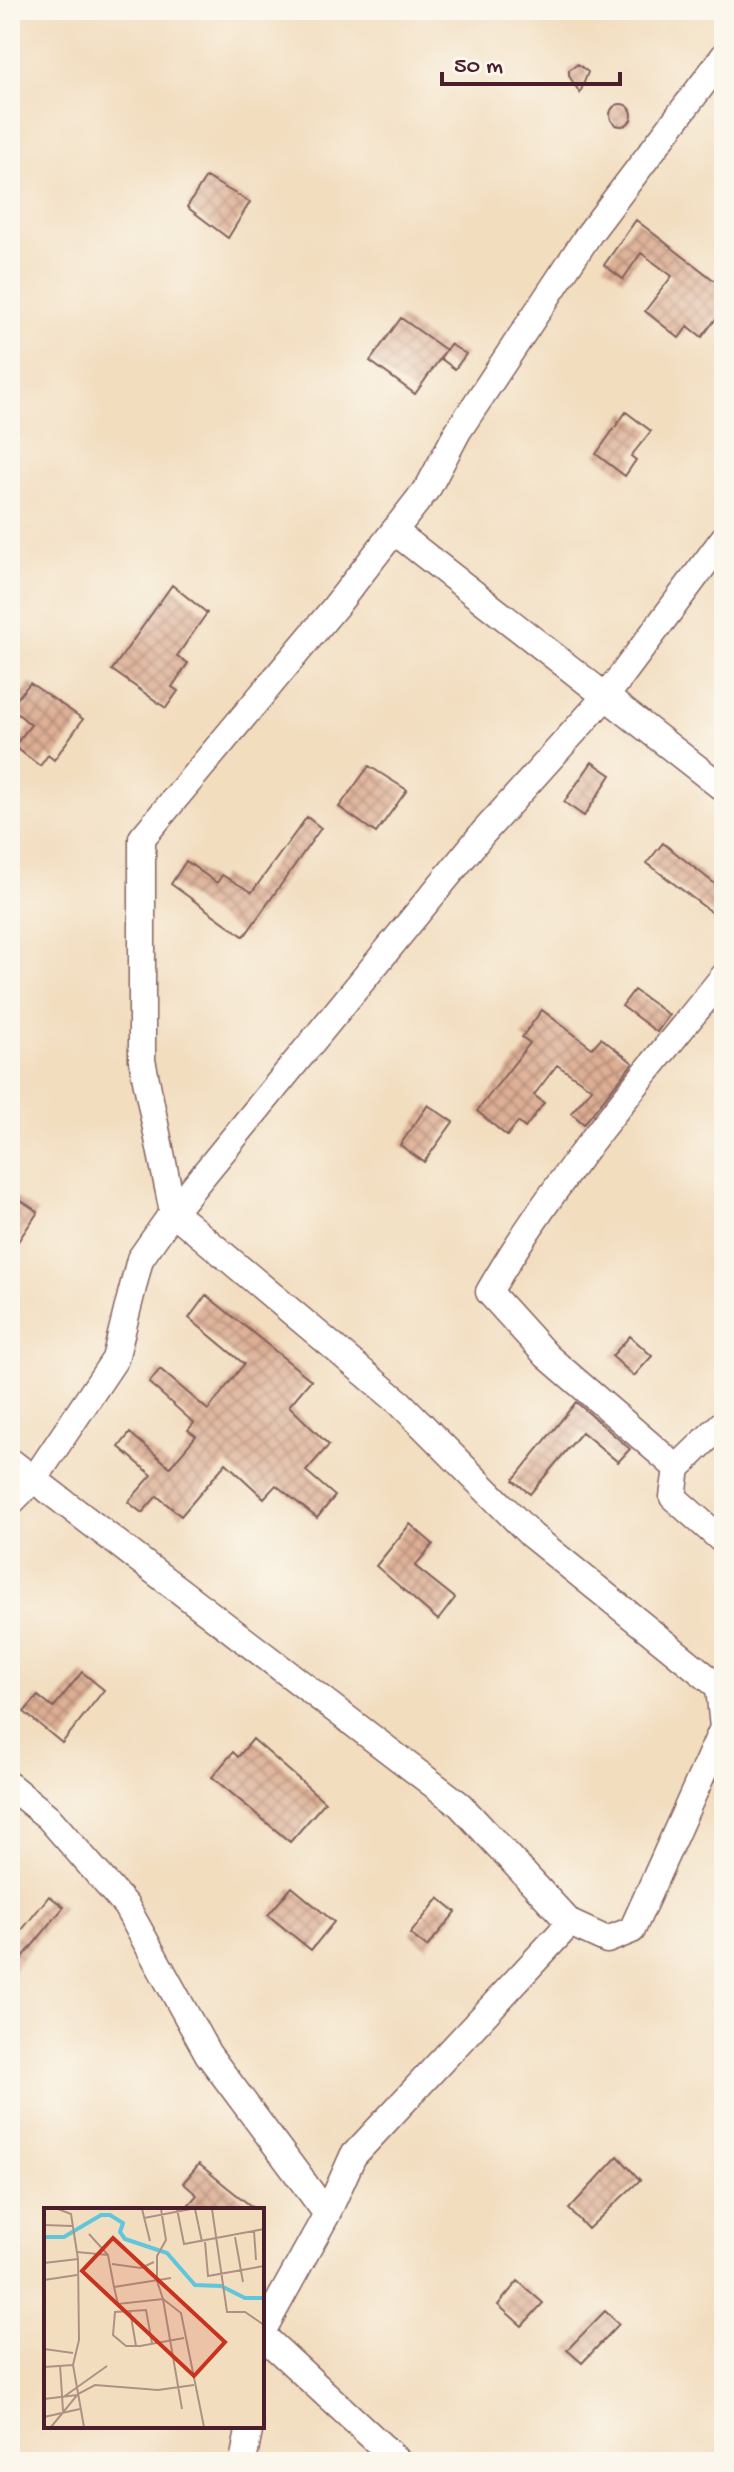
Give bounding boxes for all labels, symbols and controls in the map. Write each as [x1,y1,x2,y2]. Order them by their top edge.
scale bar [442,36,620,86]
text: 50 m [454,53,503,82]
inset map [44,2208,264,2428]

